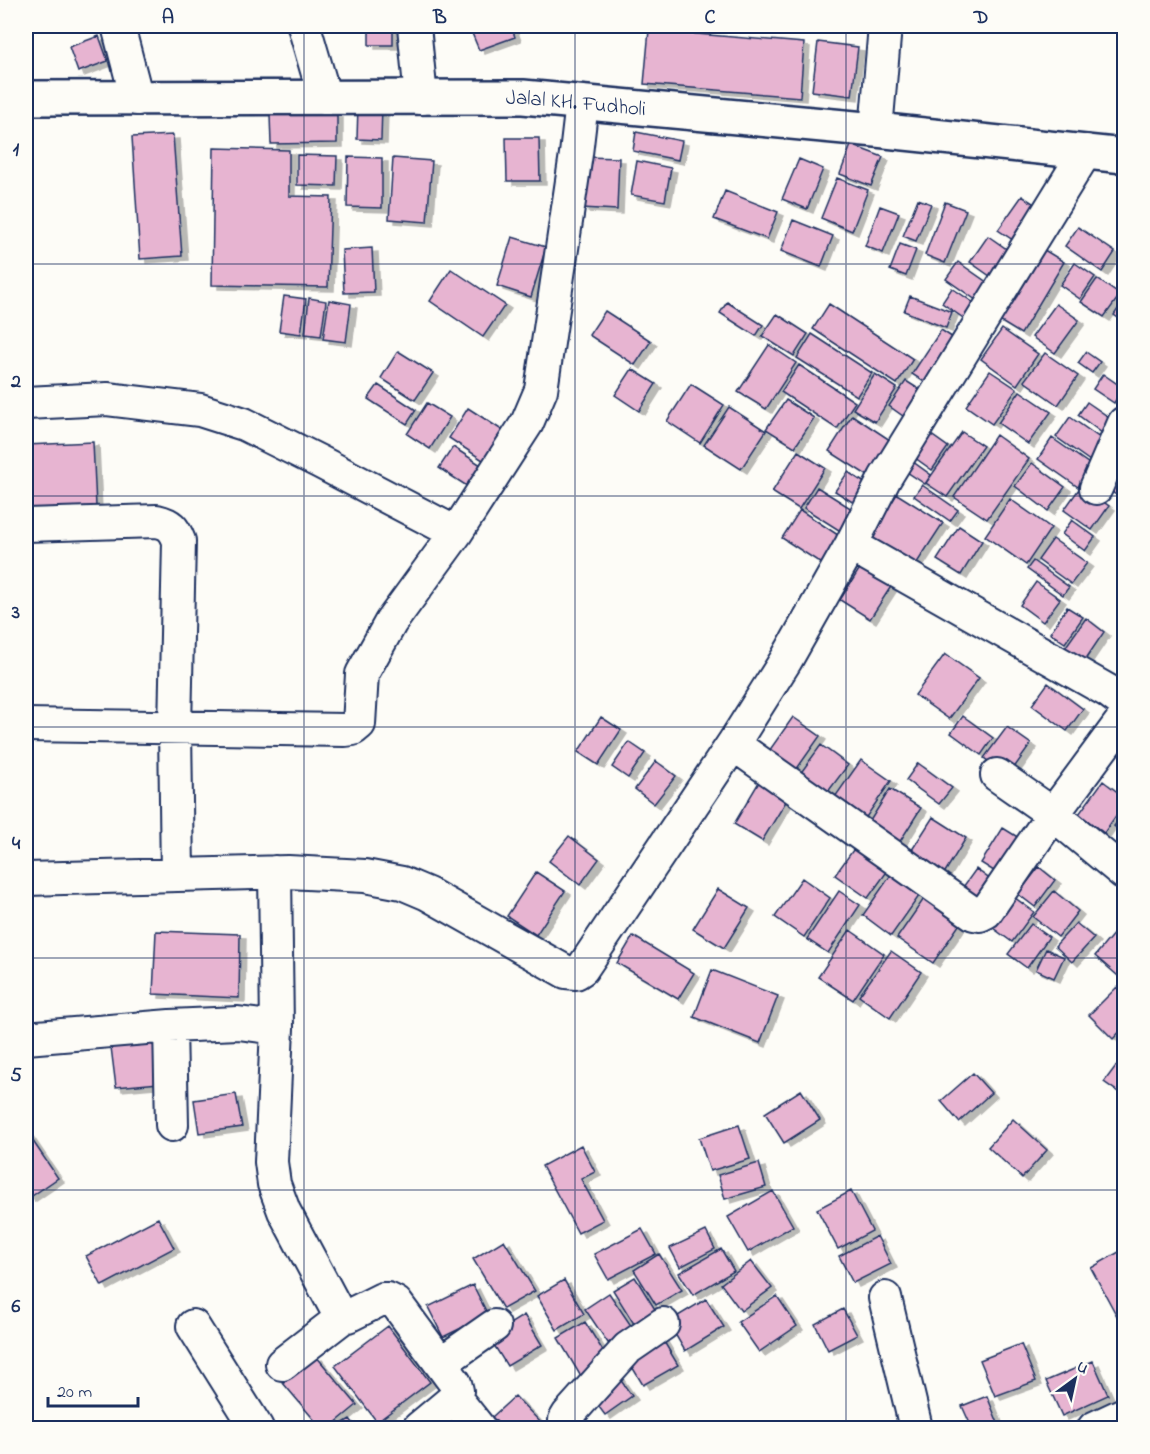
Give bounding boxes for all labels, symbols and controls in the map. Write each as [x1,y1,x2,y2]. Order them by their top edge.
text: A [162,4,174,33]
text: B [432,4,447,33]
text: C [705,4,716,33]
text: D [973,4,988,33]
street label: Jalal KH. Fudholi [506,84,647,125]
text: 1 [13,136,20,165]
text: 2 [10,368,21,397]
text: 3 [11,599,20,628]
text: 4 [12,830,21,859]
text: 5 [10,1062,22,1091]
text: 6 [12,1293,21,1322]
north arrow [1045,1349,1105,1409]
text: U [1071,1355,1093,1381]
scale bar [48,1370,138,1408]
text: 20 m [57,1380,92,1406]

